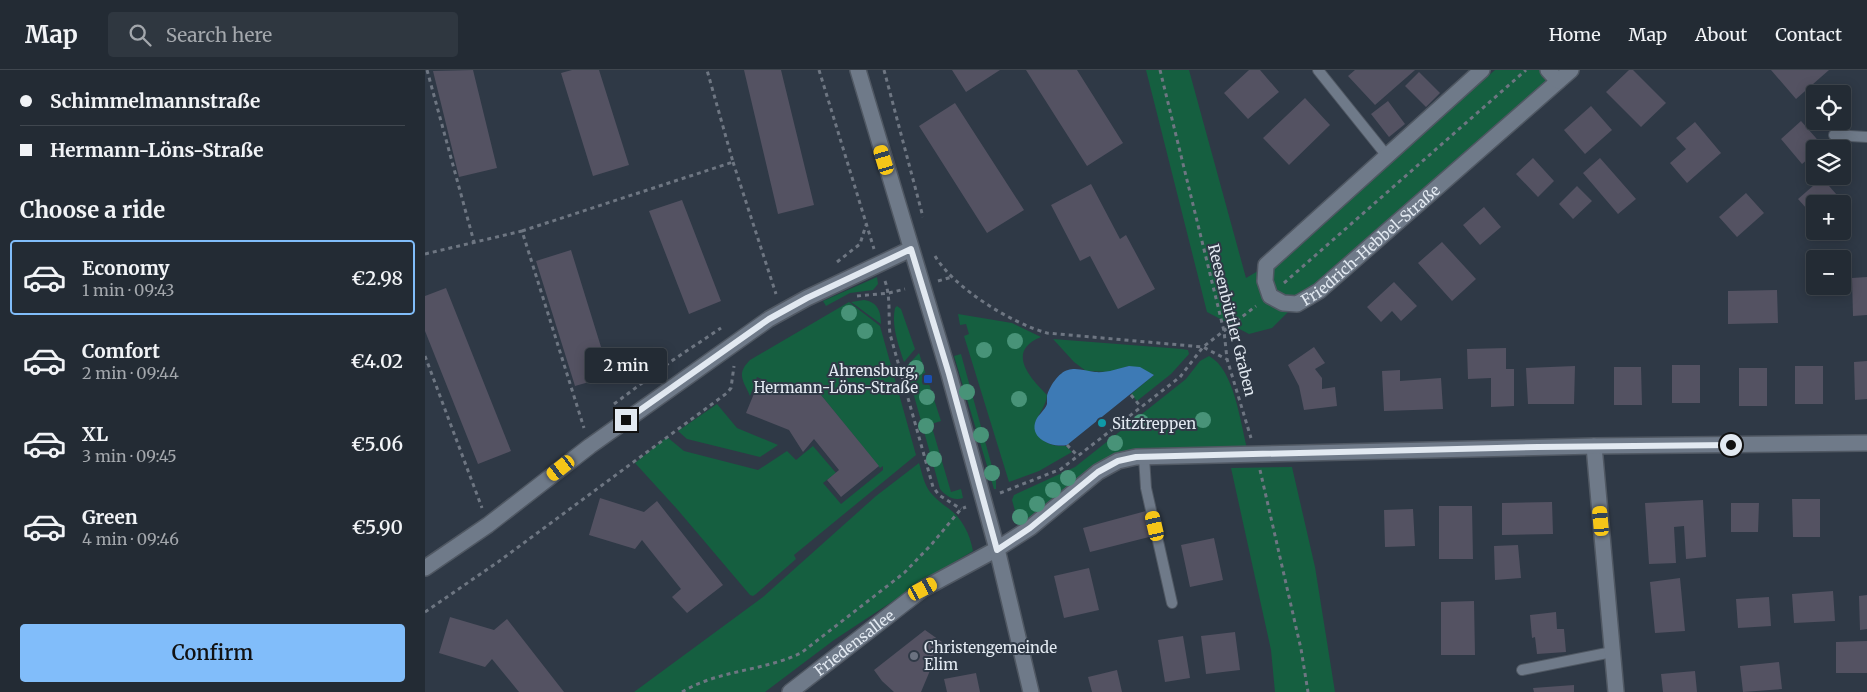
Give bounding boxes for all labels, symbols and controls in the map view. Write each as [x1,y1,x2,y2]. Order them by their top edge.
search box [108,12,458,57]
text: Map [25,19,78,50]
icon: search [126,21,154,49]
text: Search here [166,23,272,47]
text: Home [1549,23,1601,46]
text: Map [1629,23,1667,46]
text: About [1695,23,1747,46]
text: Contact [1775,23,1842,46]
map controls [1806,85,1851,295]
button: locate [1806,85,1851,130]
text: Schimmelmannstraße [50,89,260,113]
text: Hermann-Löns-Straße [50,138,264,162]
button: layers [1806,140,1851,185]
car [872,143,895,177]
street label: Friedrich-Hebbel-Straße [1297,180,1444,309]
button: + [1806,195,1851,240]
text: Choose a ride [20,196,165,224]
street label: Reesenbüttler Graben [1204,242,1260,398]
button: − [1806,250,1851,295]
icon: car [22,255,67,300]
text: Economy [82,256,170,280]
text: €2.98 [351,266,403,290]
text: 1 min · 09:43 [82,280,174,300]
icon: car [22,338,67,383]
text: Comfort [82,339,160,363]
callout: 2 min [585,348,667,382]
text: €4.02 [351,349,403,373]
text: 2 min [603,355,649,375]
place label: Ahrensburg, Hermann-Löns-Straße [753,361,918,397]
text: 2 min · 09:44 [82,363,179,383]
marker: Ahrensburg, Hermann-Löns-Straße [922,373,934,385]
route end [615,409,637,431]
place label: Sitztreppen [1112,414,1196,433]
marker: Sitztreppen [1096,417,1108,429]
icon: car [22,421,67,466]
text: XL [82,422,108,446]
text: €5.06 [351,432,403,456]
route start [1720,434,1742,456]
text: 3 min · 09:45 [82,446,177,466]
car [544,453,577,483]
icon: car [22,504,67,549]
text: Green [82,505,138,529]
car [1592,505,1609,537]
car [1144,510,1165,542]
text: €5.90 [352,515,403,539]
text: 4 min · 09:46 [82,529,179,549]
car [906,575,939,603]
street label: Friedensallee [810,605,898,679]
button: Confirm [20,624,405,682]
place label: Christengemeinde Elim [924,638,1057,674]
marker: Christengemeinde Elim [908,650,920,662]

